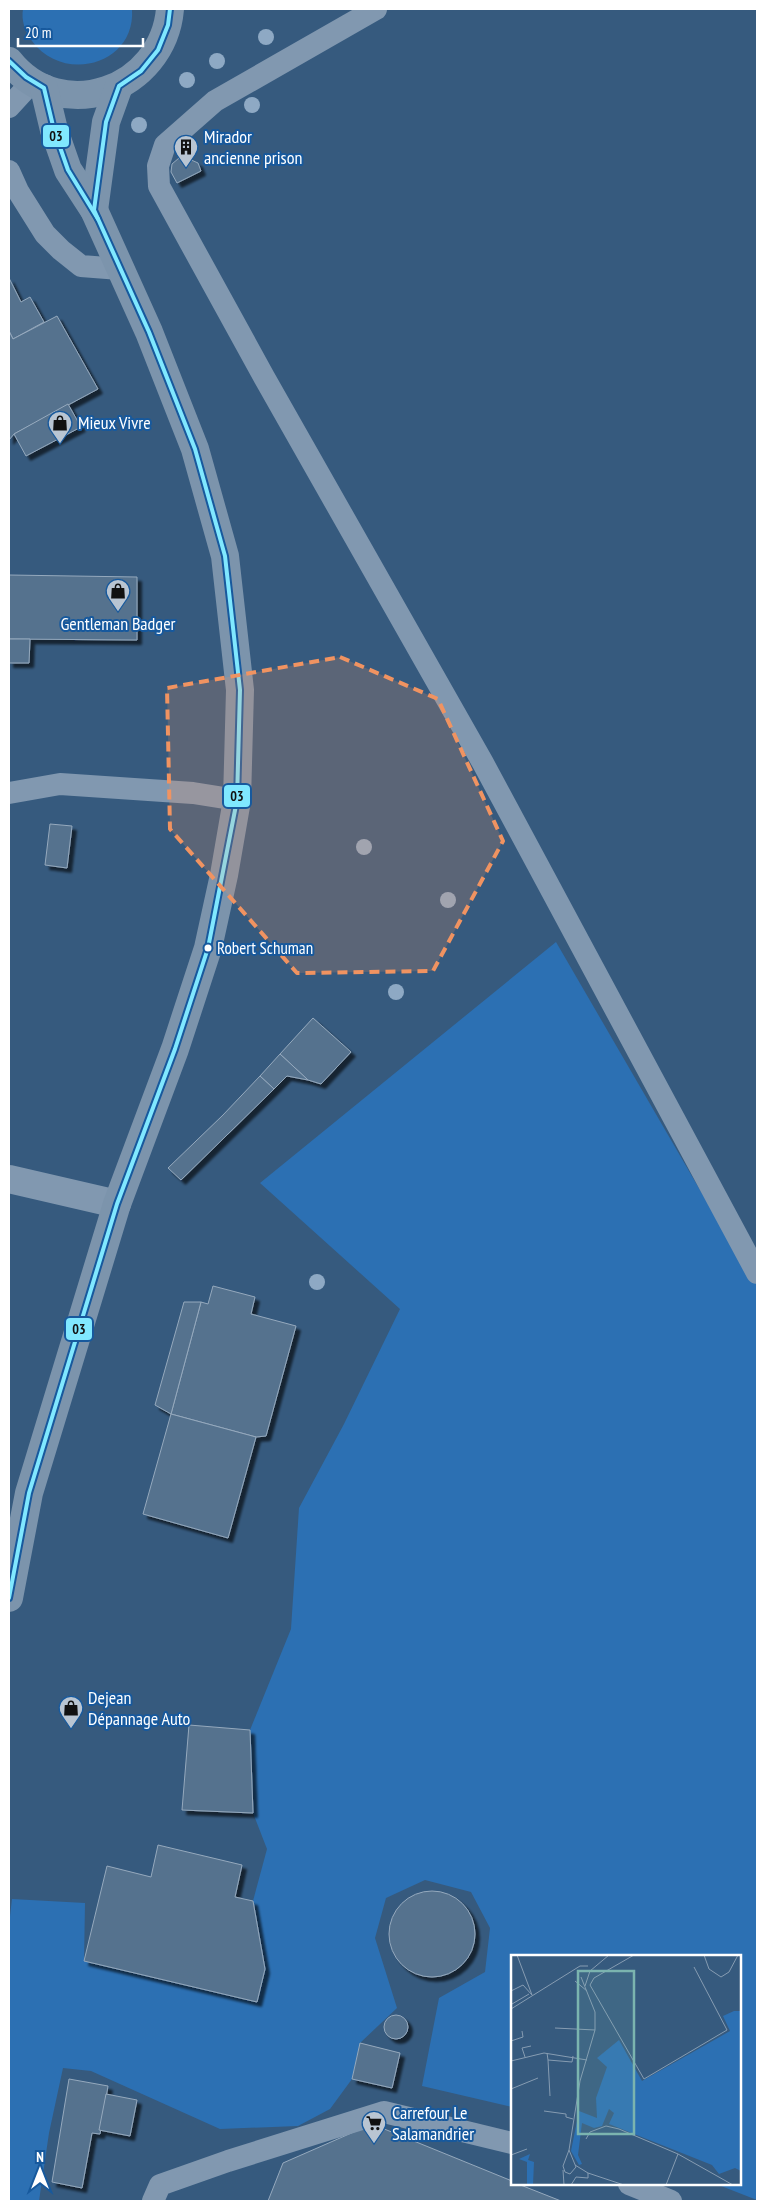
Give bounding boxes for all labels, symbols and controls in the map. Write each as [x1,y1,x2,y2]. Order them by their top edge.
scale bar [18,15,142,47]
text: 20 m [25,23,51,42]
line badge: 03 [42,124,70,148]
place label: Mirador ancienne prison [204,125,302,169]
text: 03 [49,127,63,145]
building icon: Mirador ancienne prison [173,134,199,168]
shop icon: Mieux Vivre [47,410,73,444]
place label: Mieux Vivre [78,411,151,434]
shop icon: Gentleman Badger [105,578,131,612]
place label: Gentleman Badger [60,612,176,635]
line badge: 03 [223,784,251,808]
text: 03 [230,787,244,805]
place label: Robert Schuman [217,937,313,959]
marker: Robert Schuman [203,943,213,953]
line badge: 03 [65,1317,93,1341]
text: 03 [72,1320,86,1338]
place label: Dejean Dépannage Auto [88,1686,191,1730]
shop icon: Dejean Dépannage Auto [58,1695,84,1729]
inset map [511,1955,741,2185]
place label: Carrefour Le Salamandrier [392,2101,474,2145]
supermarket icon: Carrefour Le Salamandrier [361,2110,387,2144]
north arrow [15,2145,65,2195]
text: N [36,2148,44,2166]

